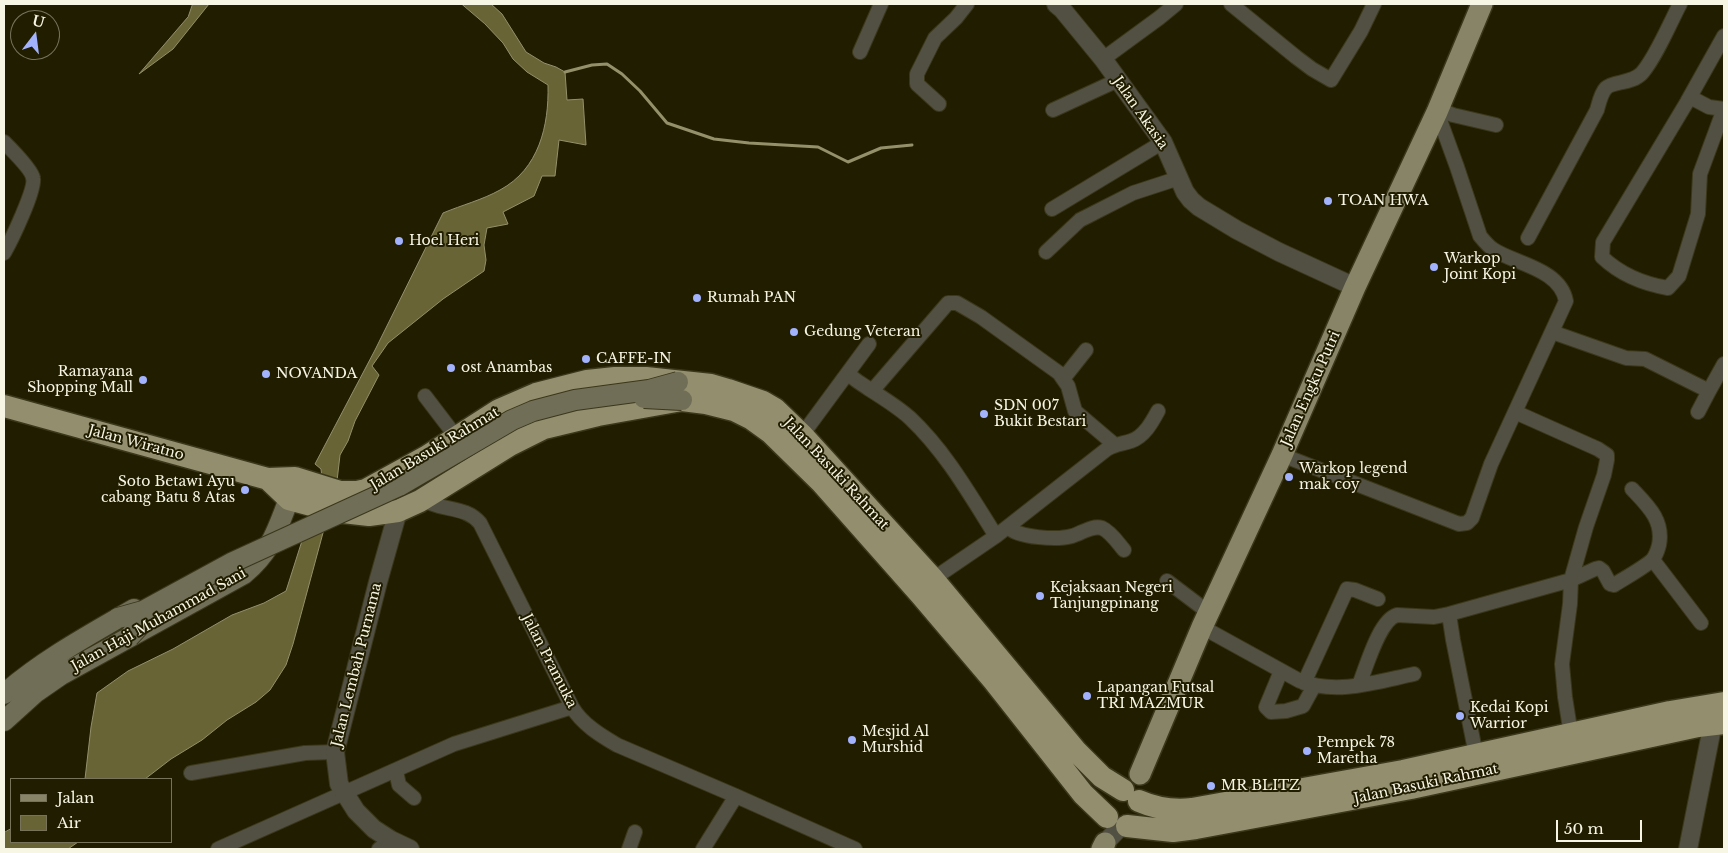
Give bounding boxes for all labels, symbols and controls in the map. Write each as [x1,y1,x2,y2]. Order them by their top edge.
north arrow [10,10,60,60]
text: U [30,11,47,32]
street label: Jalan Akasia [1109,73,1171,153]
place label: TOAN HWA [1338,193,1429,209]
marker: TOAN HWA [1322,195,1334,207]
place label: Hoel Heri [409,233,479,249]
marker: Hoel Heri [393,235,405,247]
place label: Warkop Joint Kopi [1444,251,1516,284]
marker: Warkop Joint Kopi [1428,261,1440,273]
place label: Rumah PAN [707,290,796,306]
marker: Rumah PAN [691,292,703,304]
place label: Gedung Veteran [804,324,920,340]
marker: Gedung Veteran [788,326,800,338]
street label: Jalan Engku Putri [1278,329,1344,449]
place label: CAFFE-IN [596,351,672,367]
marker: CAFFE-IN [580,353,592,365]
place label: ost Anambas [461,360,552,376]
marker: ost Anambas [445,362,457,374]
place label: Ramayana Shopping Mall [27,364,133,397]
place label: NOVANDA [276,366,357,382]
marker: NOVANDA [260,368,272,380]
marker: Ramayana Shopping Mall [137,374,149,386]
place label: SDN 007 Bukit Bestari [994,398,1086,431]
street label: Jalan Basuki Rahmat [368,404,502,494]
marker: SDN 007 Bukit Bestari [978,408,990,420]
street label: Jalan Basuki Rahmat [780,415,892,533]
street label: Jalan Wiratno [86,422,186,464]
place label: Warkop legend mak coy [1299,461,1407,494]
marker: Warkop legend mak coy [1283,471,1295,483]
place label: Soto Betawi Ayu cabang Batu 8 Atas [101,474,235,507]
marker: Soto Betawi Ayu cabang Batu 8 Atas [239,484,251,496]
street label: Jalan Haji Muhammad Sani [69,565,249,675]
place label: Kejaksaan Negeri Tanjungpinang [1050,580,1173,612]
street label: Jalan Lembah Purnama [328,581,386,749]
marker: Kejaksaan Negeri Tanjungpinang [1034,590,1046,602]
street label: Jalan Pramuka [518,611,580,711]
place label: Lapangan Futsal TRI MAZMUR [1097,680,1214,712]
marker: Lapangan Futsal TRI MAZMUR [1081,690,1093,702]
place label: Kedai Kopi Warrior [1470,700,1549,732]
marker: Kedai Kopi Warrior [1454,710,1466,722]
place label: Mesjid Al Murshid [862,724,929,756]
marker: Mesjid Al Murshid [846,734,858,746]
place label: Pempek 78 Maretha [1317,735,1395,768]
marker: Pempek 78 Maretha [1301,745,1313,757]
street label: Jalan Basuki Rahmat [1352,761,1500,807]
legend [10,778,172,843]
place label: MR BLITZ [1221,778,1300,794]
marker: MR BLITZ [1205,780,1217,792]
text: Jalan [57,788,94,807]
scale bar [1558,810,1644,842]
text: Air [57,813,81,832]
text: 50 m [1564,819,1604,838]

